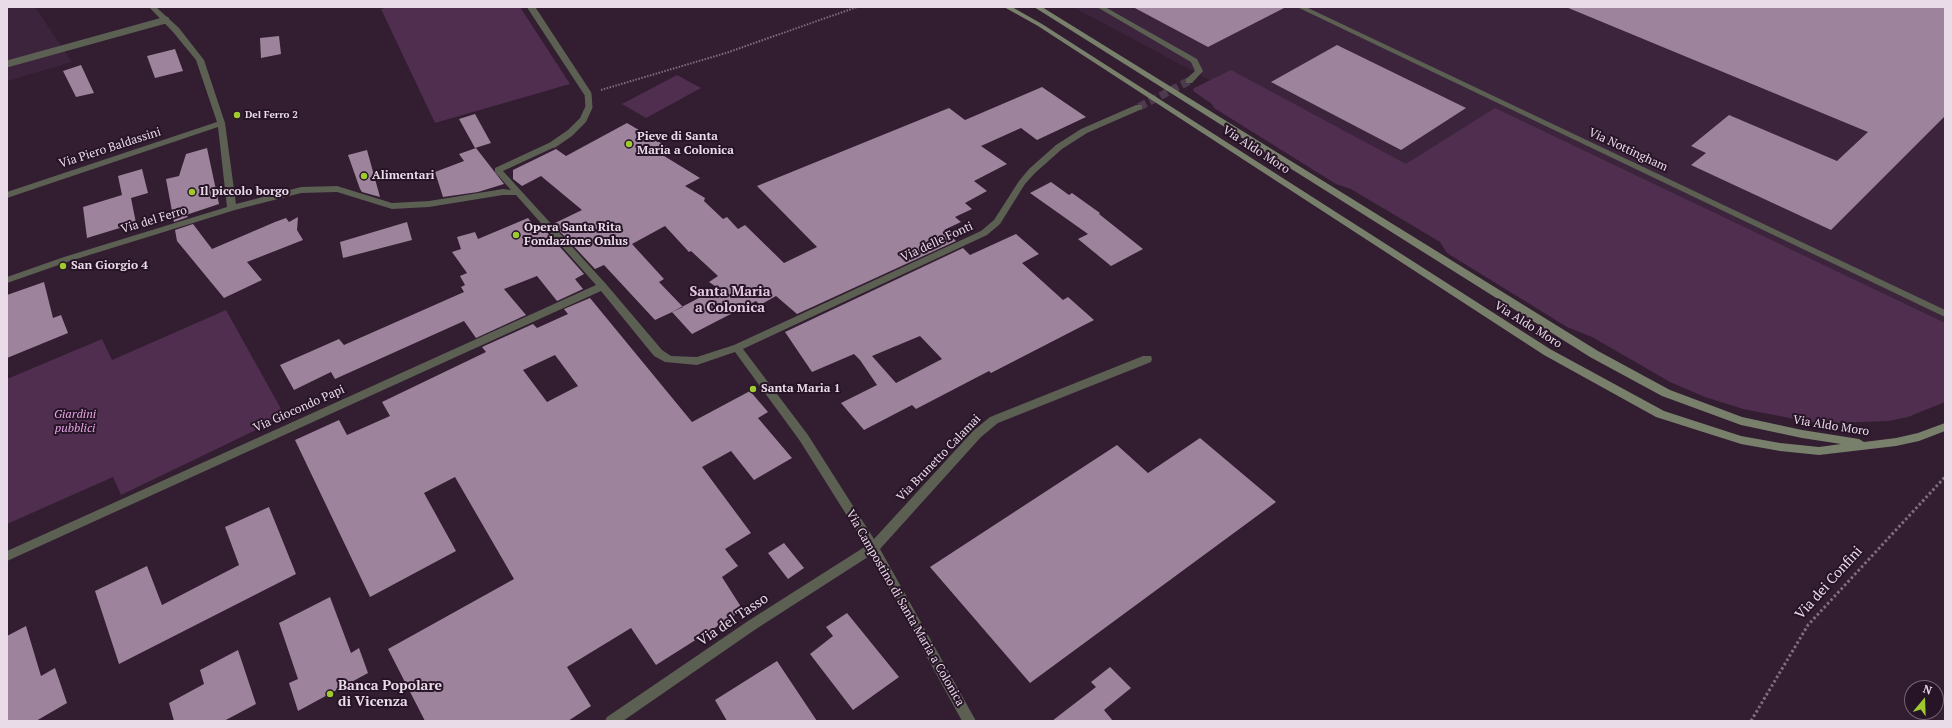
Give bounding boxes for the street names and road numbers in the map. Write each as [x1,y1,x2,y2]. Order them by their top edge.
street label: Via Aldo Moro [1220,123,1292,177]
street label: Via Piero Baldassini [57,125,163,171]
street label: Via Nottingham [1586,125,1670,175]
street label: Via del Ferro [119,203,189,237]
street label: Via delle Fonti [899,219,975,265]
street label: Via Aldo Moro [1491,298,1565,352]
street label: Via Giocondo Papi [251,382,347,436]
street label: Via Brunetto Calamai [894,412,984,504]
street label: Via Aldo Moro [1792,413,1870,439]
street label: Via Campostino di Santa Maria a Colonica [843,507,967,709]
street label: Via dei Confini [1792,543,1866,623]
street label: Via del Tasso [694,590,772,650]

